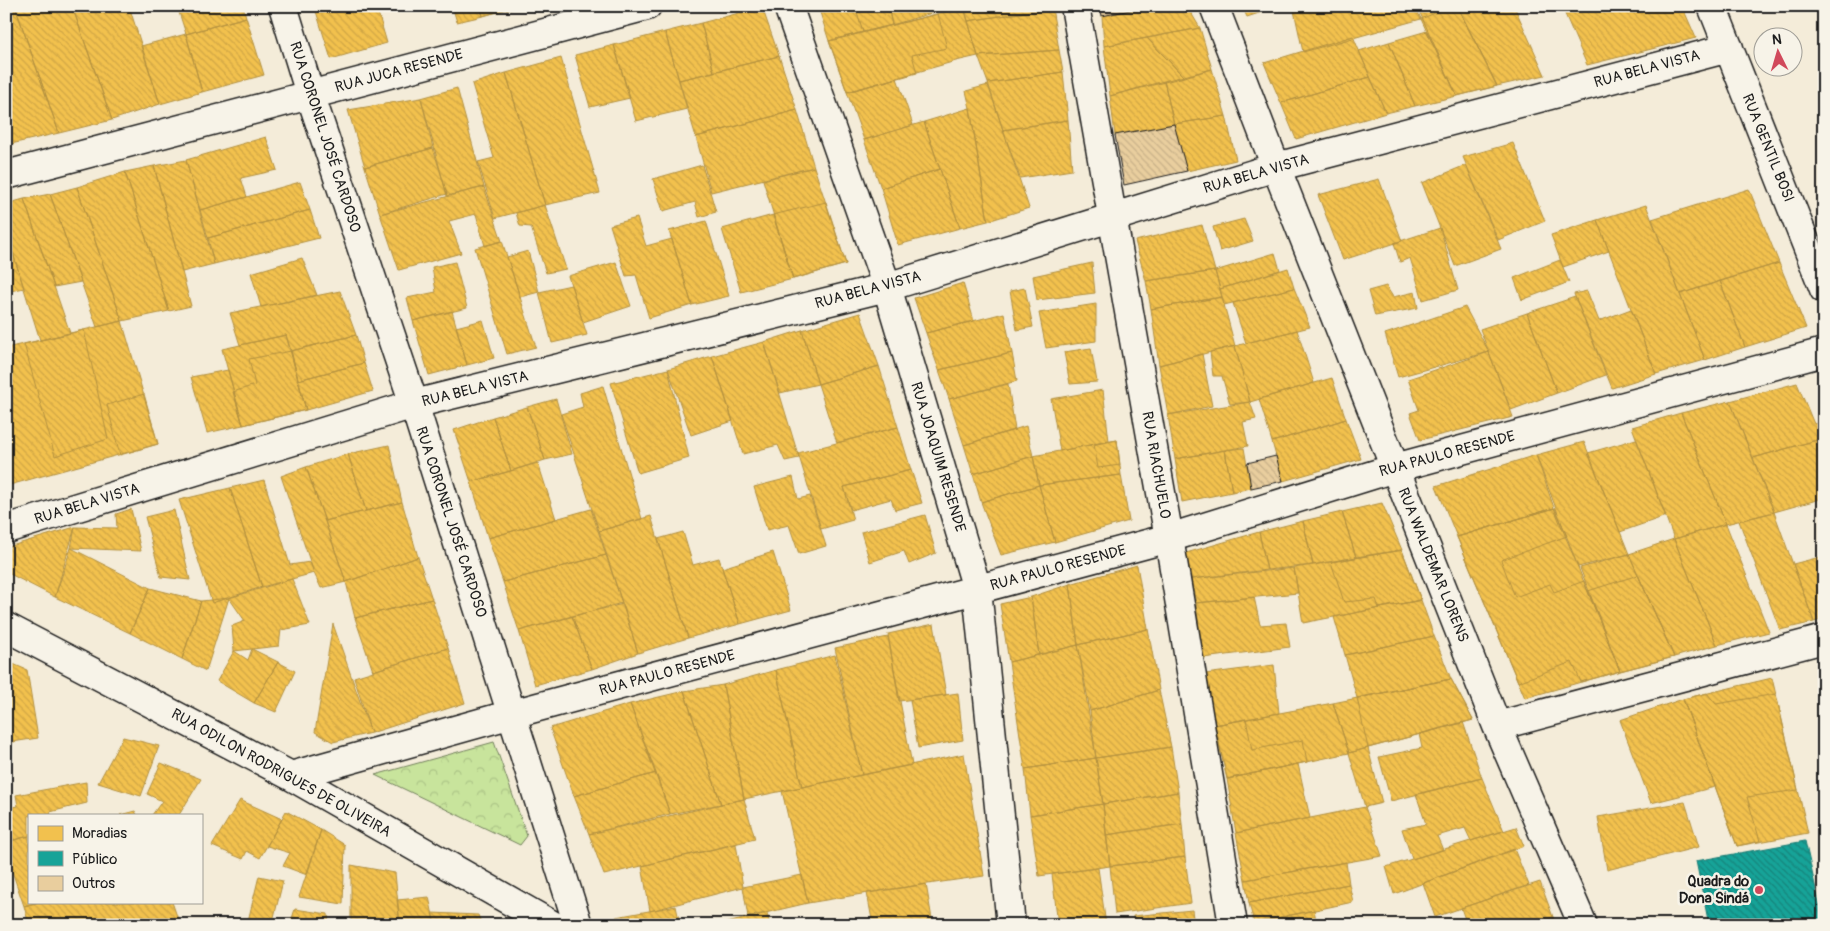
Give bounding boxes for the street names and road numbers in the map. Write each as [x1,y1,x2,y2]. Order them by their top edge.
street label: RUA CORONEL JOSÉ CARDOSO [285,39,365,235]
street label: RUA JUCA RESENDE [333,45,465,97]
street label: RUA BELA VISTA [1592,46,1702,92]
street label: RUA GENTIL BOSI [1738,91,1798,205]
street label: RUA BELA VISTA [1201,150,1311,198]
street label: RUA BELA VISTA [813,267,923,313]
street label: RUA BELA VISTA [420,367,530,411]
street label: RUA JOAQUIM RESENDE [906,380,970,535]
street label: RUA RIACHUELO [1137,410,1175,520]
street label: RUA CORONEL JOSÉ CARDOSO [411,424,491,620]
street label: RUA PAULO RESENDE [1377,427,1517,481]
street label: RUA BELA VISTA [32,479,142,529]
street label: RUA WALDEMAR LORENS [1393,485,1473,645]
street label: RUA PAULO RESENDE [988,541,1128,595]
street label: RUA PAULO RESENDE [597,646,737,700]
street label: RUA ODILON RODRIGUES DE OLIVEIRA [168,704,394,842]

